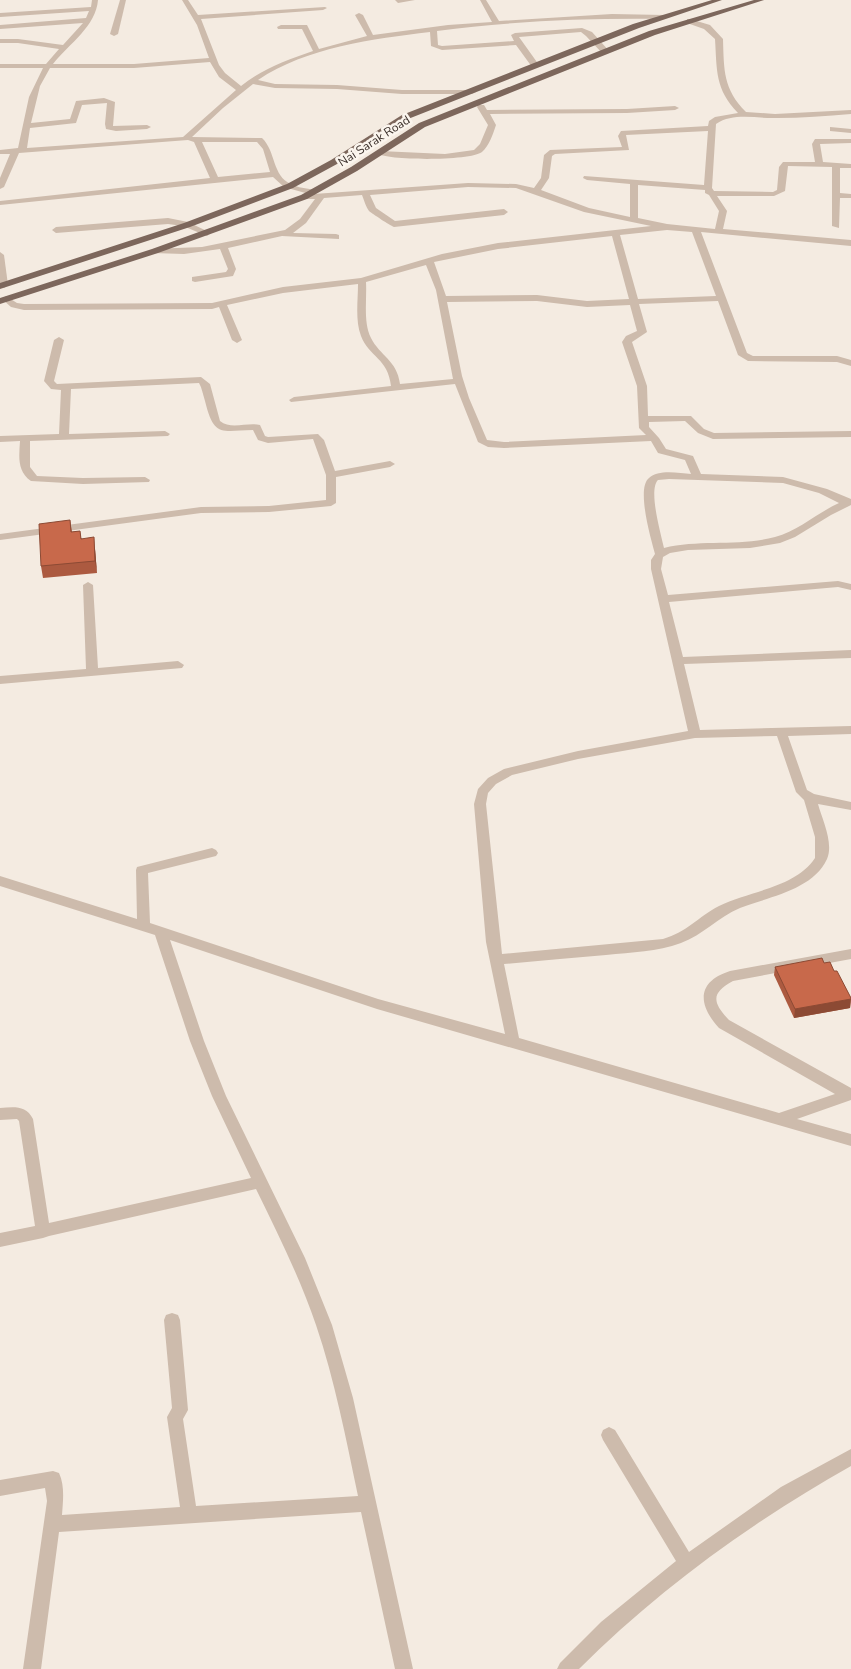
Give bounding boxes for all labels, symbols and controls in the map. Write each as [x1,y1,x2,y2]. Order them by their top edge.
street label: Nai Sarak Road [335,112,413,170]

